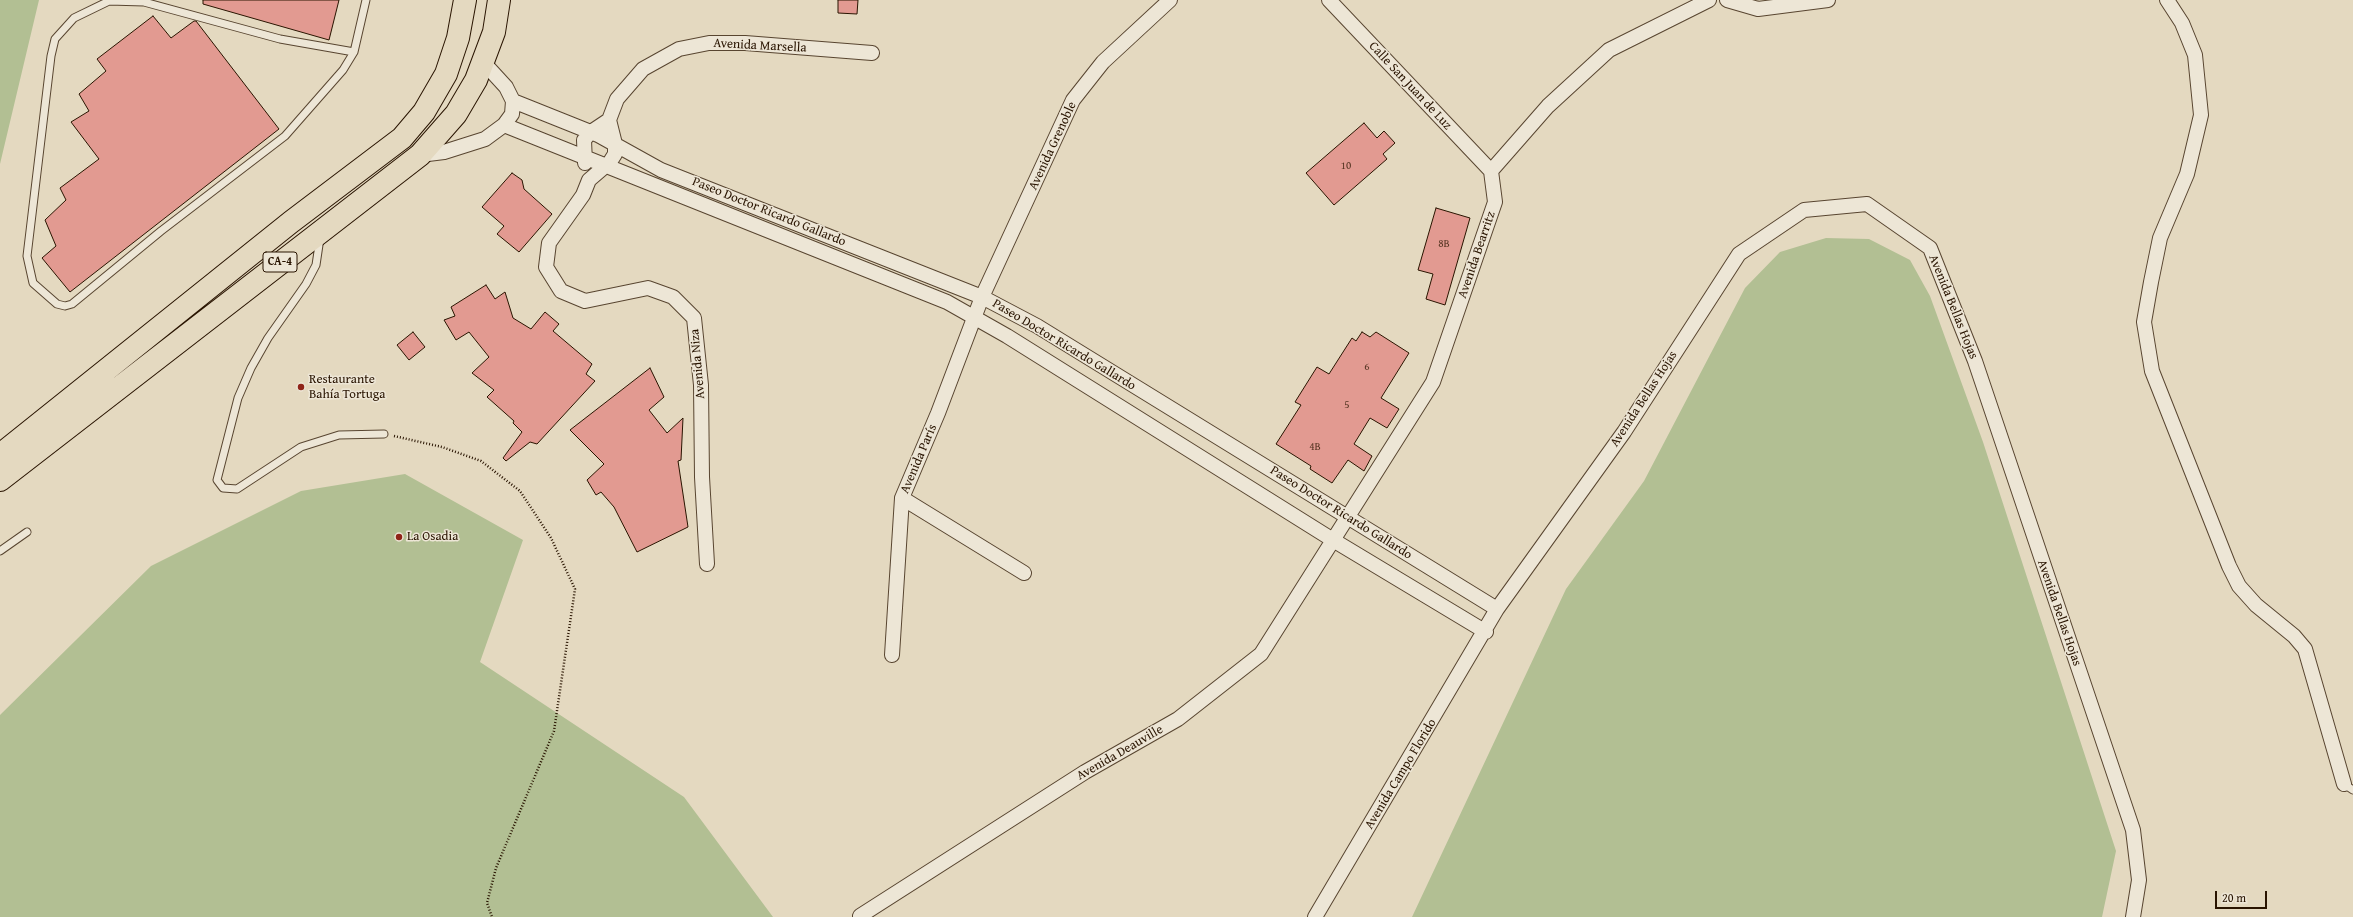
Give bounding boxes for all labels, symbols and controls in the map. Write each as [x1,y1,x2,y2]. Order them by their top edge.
street label: Avenida Marsella [713,36,807,56]
street label: Calle San Juan de Luz [1365,39,1455,133]
street label: Avenida Grenoble [1026,99,1080,193]
house number: 10 [1341,159,1351,173]
street label: Paseo Doctor Ricardo Gallardo [690,174,848,250]
street label: Avenida Bearritz [1455,210,1499,300]
house number: 8B [1438,237,1450,251]
road number: CA-4 [263,252,297,272]
street label: Avenida Bellas Hojas [1925,252,1981,362]
street label: Paseo Doctor Ricardo Gallardo [990,296,1138,394]
street label: Avenida Niza [687,328,709,400]
street label: Avenida Bellas Hojas [1607,348,1681,450]
house number: 6 [1364,360,1370,374]
place label: Restaurante Bahía Tortuga [309,372,385,403]
marker: Restaurante Bahía Tortuga [296,382,306,392]
house number: 5 [1344,398,1350,412]
street label: Avenida París [897,422,941,496]
house number: 4B [1309,440,1321,454]
street label: Paseo Doctor Ricardo Gallardo [1267,463,1415,563]
place label: La Osadia [407,529,458,545]
marker: La Osadia [394,532,404,542]
street label: Avenida Bellas Hojas [2033,558,2085,668]
street label: Avenida Campo Florido [1362,716,1440,832]
street label: Avenida Deauville [1074,722,1166,784]
scale bar [2217,883,2269,909]
text: 20 m [2222,889,2246,906]

